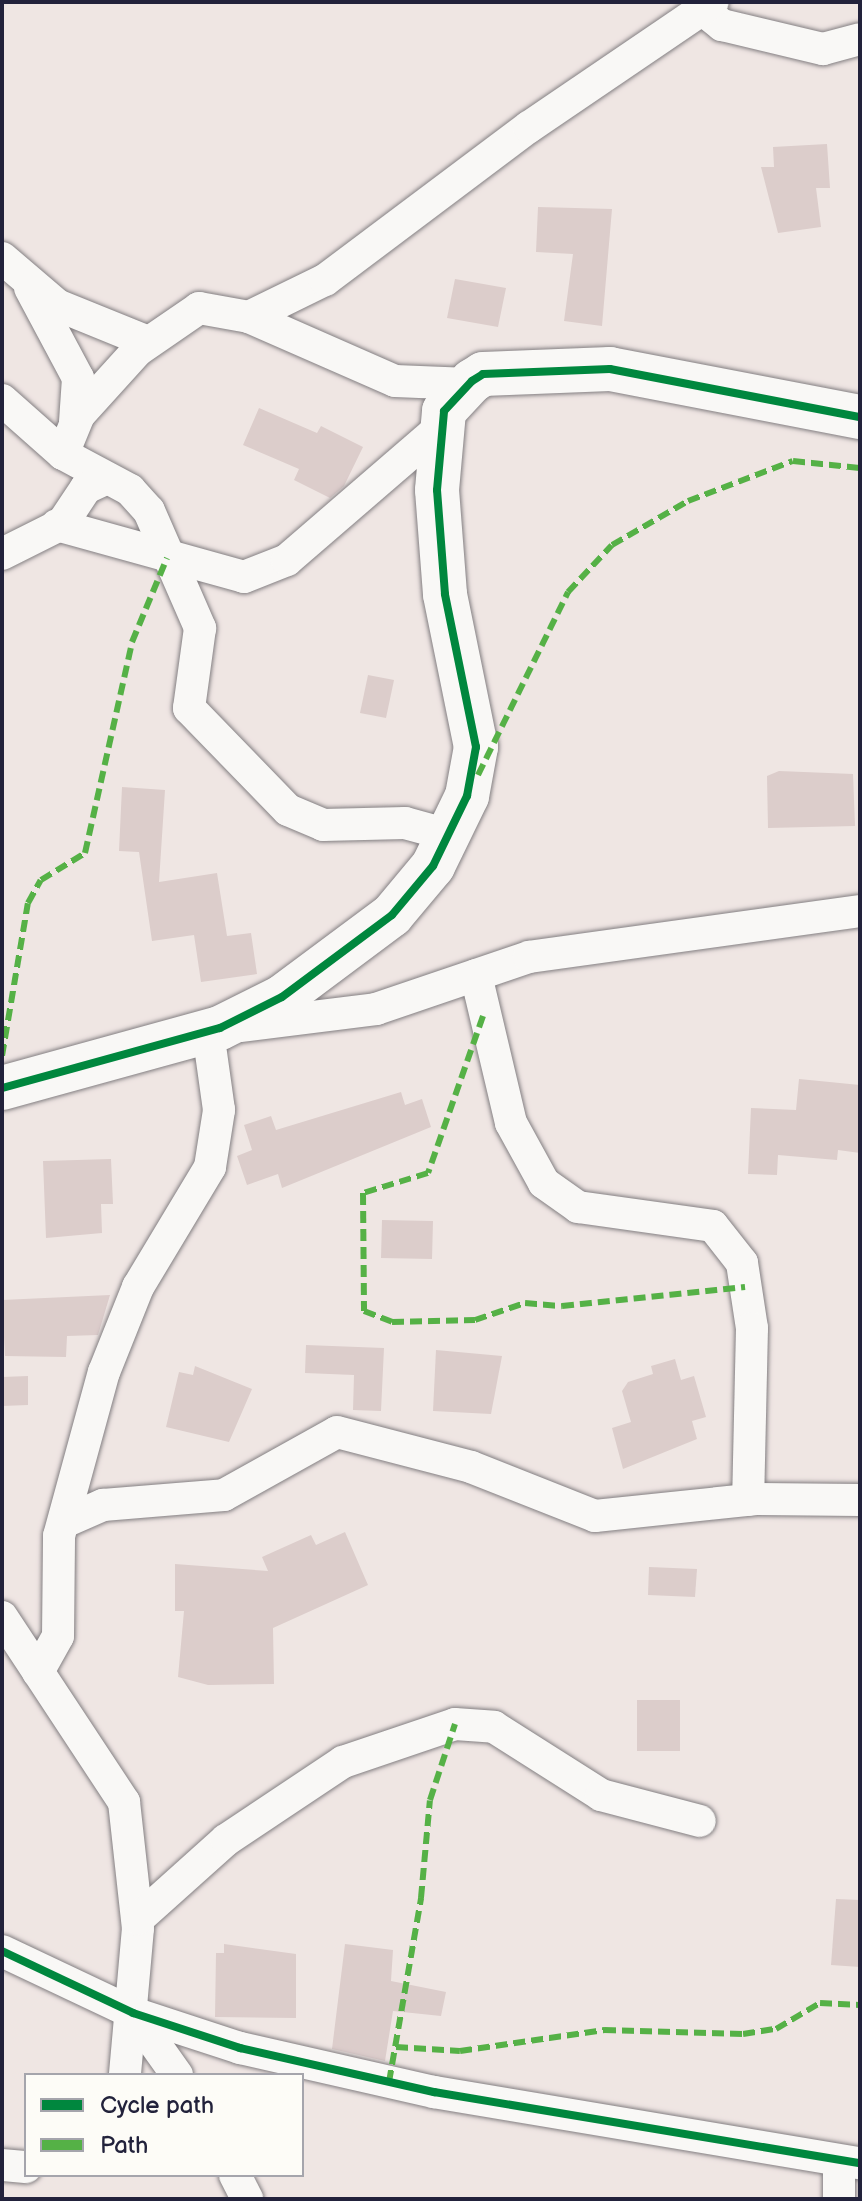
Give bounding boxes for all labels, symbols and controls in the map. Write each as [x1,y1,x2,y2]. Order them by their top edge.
legend [24,2073,304,2177]
text: Cycle path [100,2091,214,2120]
text: Path [100,2131,148,2160]

